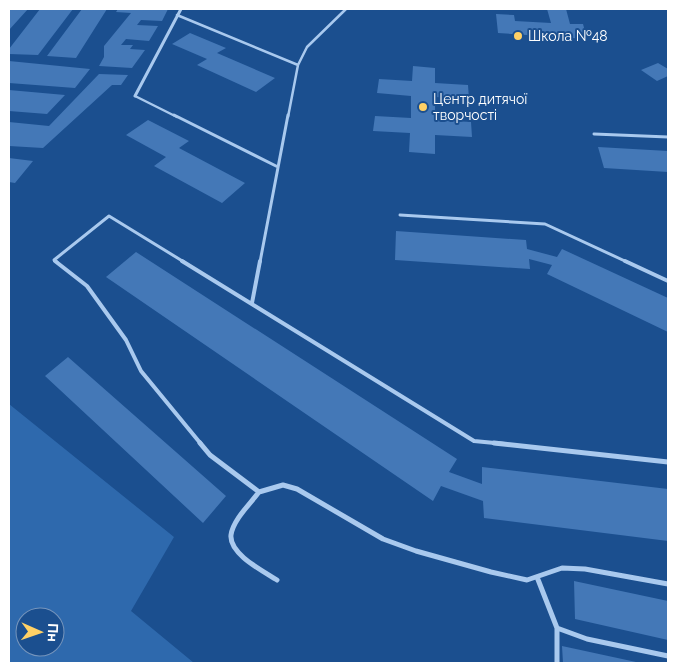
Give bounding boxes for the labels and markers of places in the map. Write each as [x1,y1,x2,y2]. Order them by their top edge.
place label: Школа №48 [528,28,608,44]
marker: Школа №48 [512,30,524,42]
place label: Центр дитячої творчості [433,91,527,123]
marker: Центр дитячої творчості [417,101,429,113]

